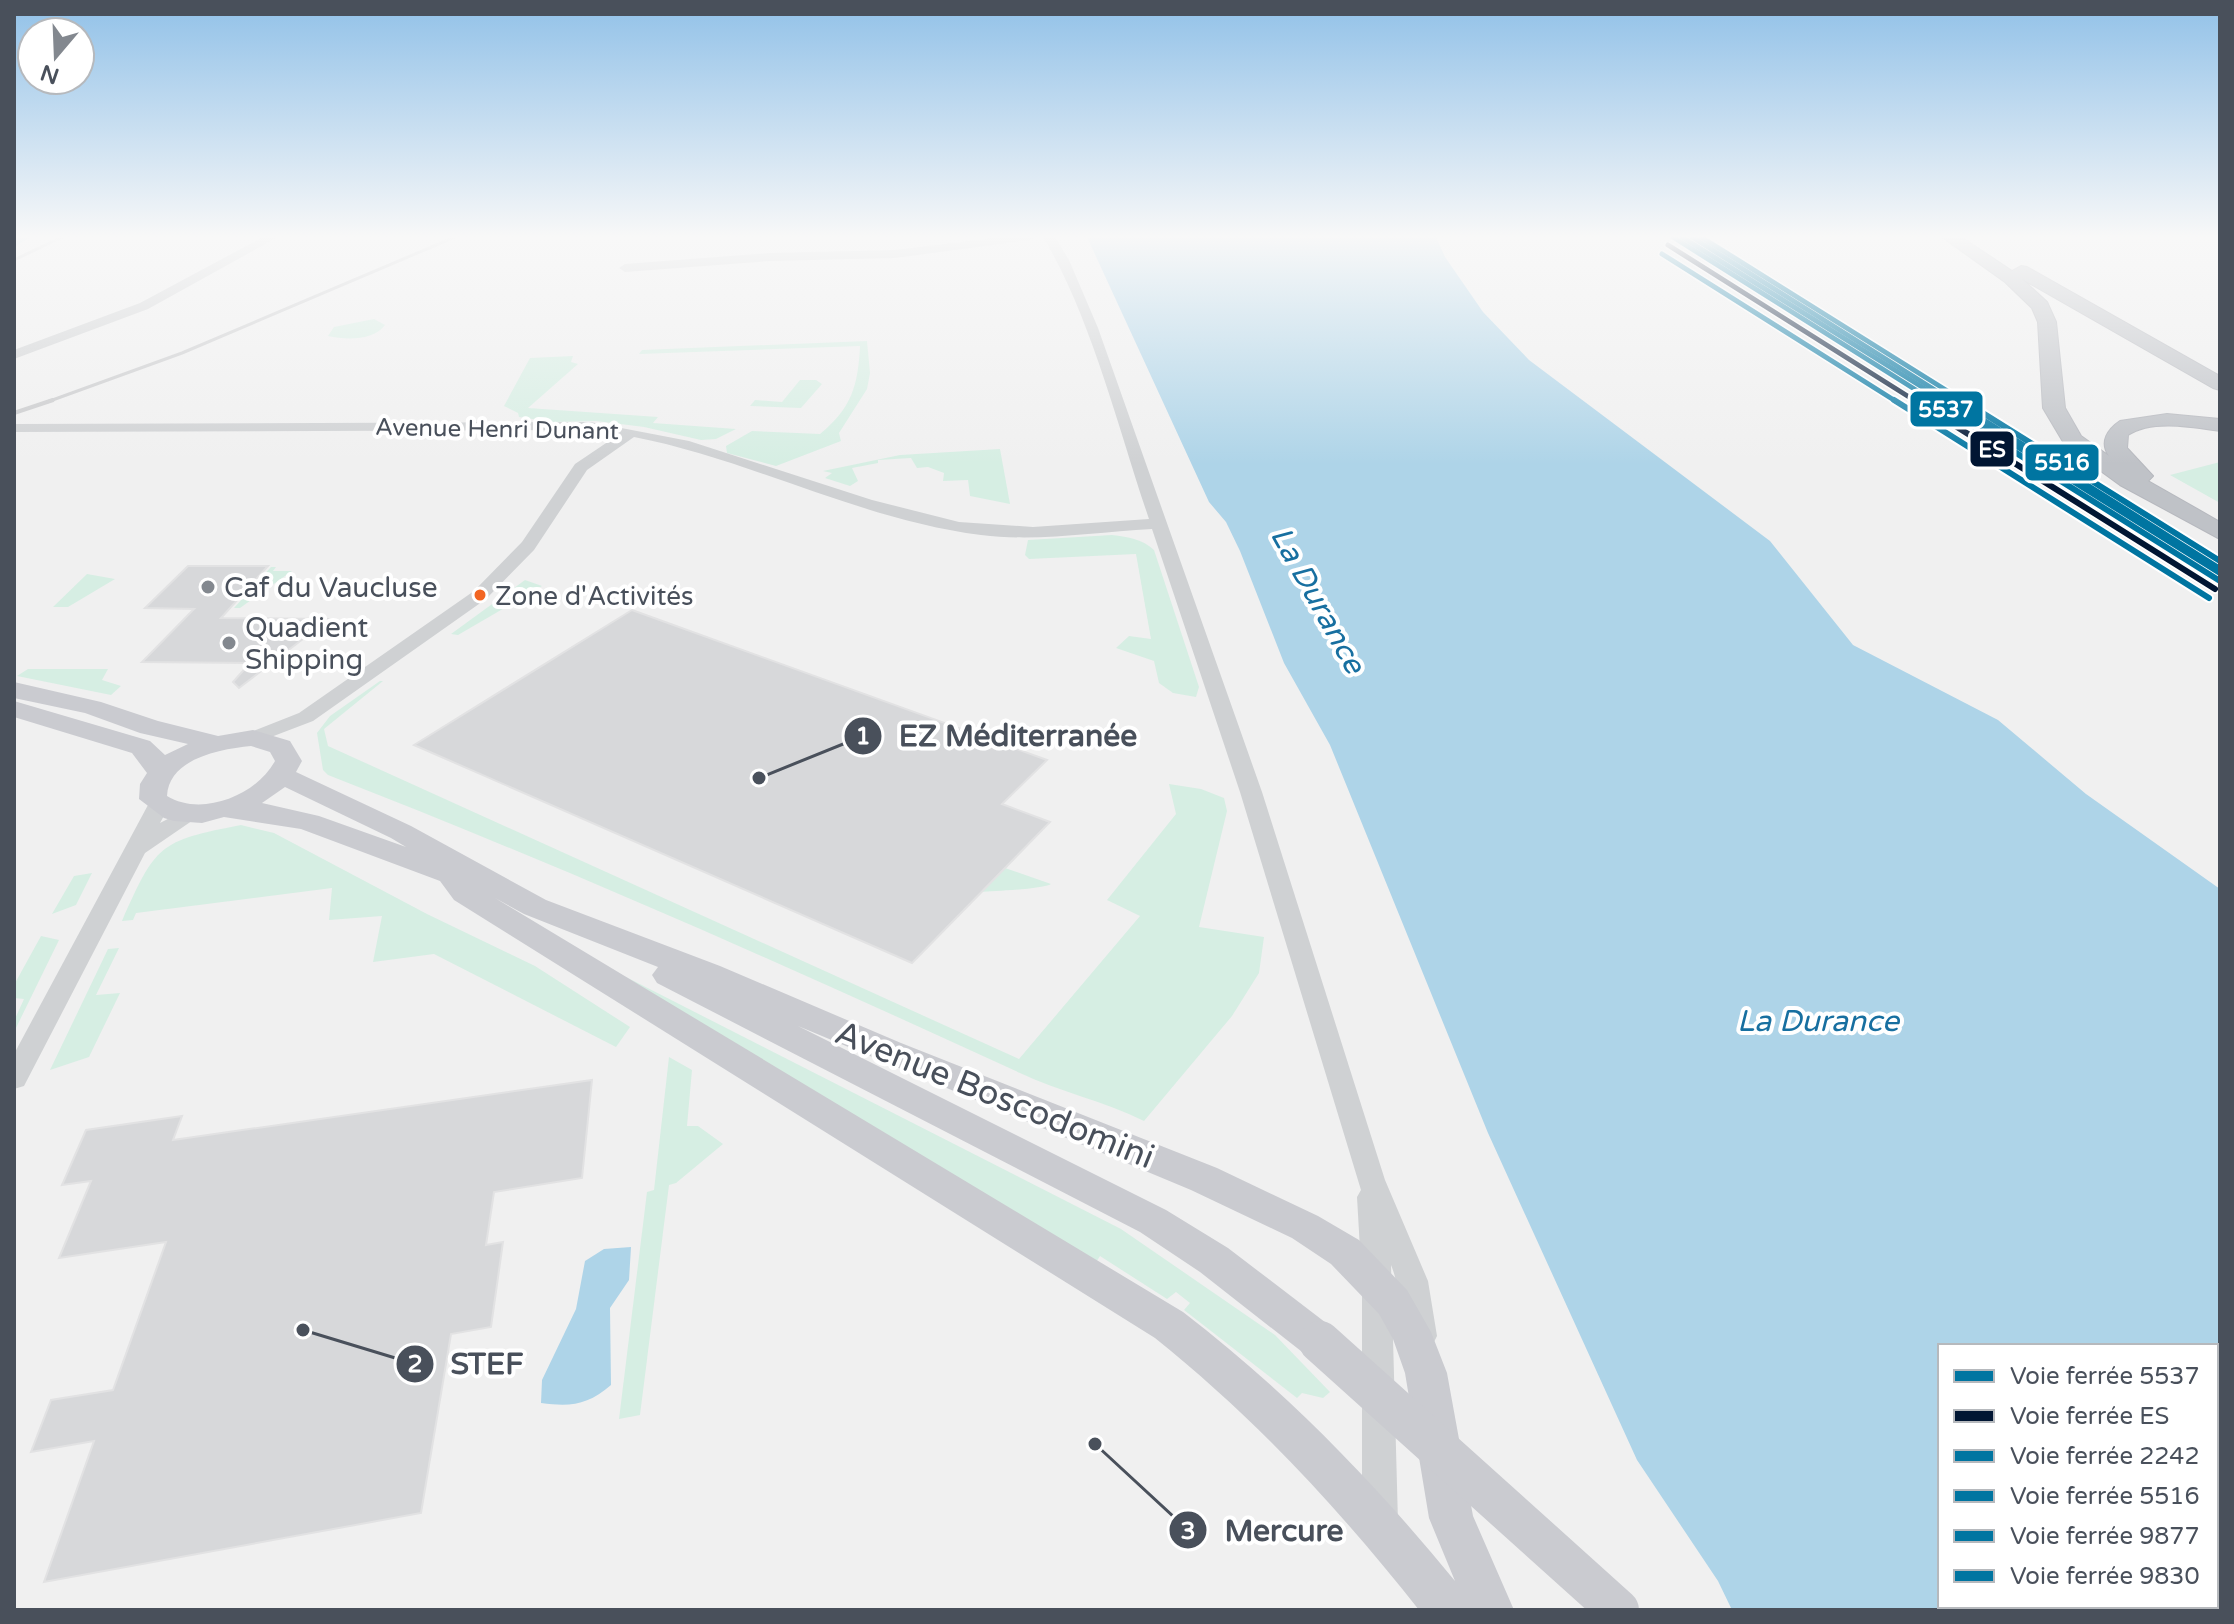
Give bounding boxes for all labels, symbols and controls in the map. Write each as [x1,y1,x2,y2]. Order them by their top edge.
north arrow [16,16,96,96]
text: N [37,59,62,89]
line badge: 5537 [1909,390,1984,428]
text: 5537 [1918,397,1974,423]
street label: Avenue Henri Dunant [375,413,619,446]
line badge: ES [1969,430,2015,468]
text: ES [1978,437,2006,463]
line badge: 5516 [2024,443,2100,482]
text: 5516 [2034,450,2090,476]
water label: La Durance [1262,520,1374,682]
place label: Caf du Vaucluse [224,571,438,605]
marker: Caf du Vaucluse [199,578,217,596]
place label: Zone d'Activités [495,581,693,612]
marker: Zone d'Activités [472,587,488,603]
place label: Quadient Shipping [245,611,369,677]
marker: Quadient Shipping [220,634,238,652]
callout: EZ Méditerranée [843,709,1153,763]
text: EZ Méditerranée [899,718,1137,755]
text: 1 [855,722,871,751]
water label: La Durance [1737,1003,1901,1040]
street label: Avenue Boscodomini [829,1013,1160,1178]
callout: STEF [395,1337,540,1391]
legend [1938,1344,2218,1608]
text: STEF [450,1346,524,1383]
text: 2 [407,1350,423,1379]
text: Voie ferrée 5537 [2010,1362,2200,1391]
text: Voie ferrée ES [2010,1402,2169,1431]
text: Voie ferrée 2242 [2010,1442,2200,1471]
text: Voie ferrée 5516 [2010,1482,2200,1511]
callout: Mercure [1168,1503,1359,1557]
text: Mercure [1225,1513,1343,1550]
text: 3 [1180,1517,1196,1546]
text: Voie ferrée 9877 [2010,1522,2200,1551]
text: Voie ferrée 9830 [2010,1562,2200,1591]

